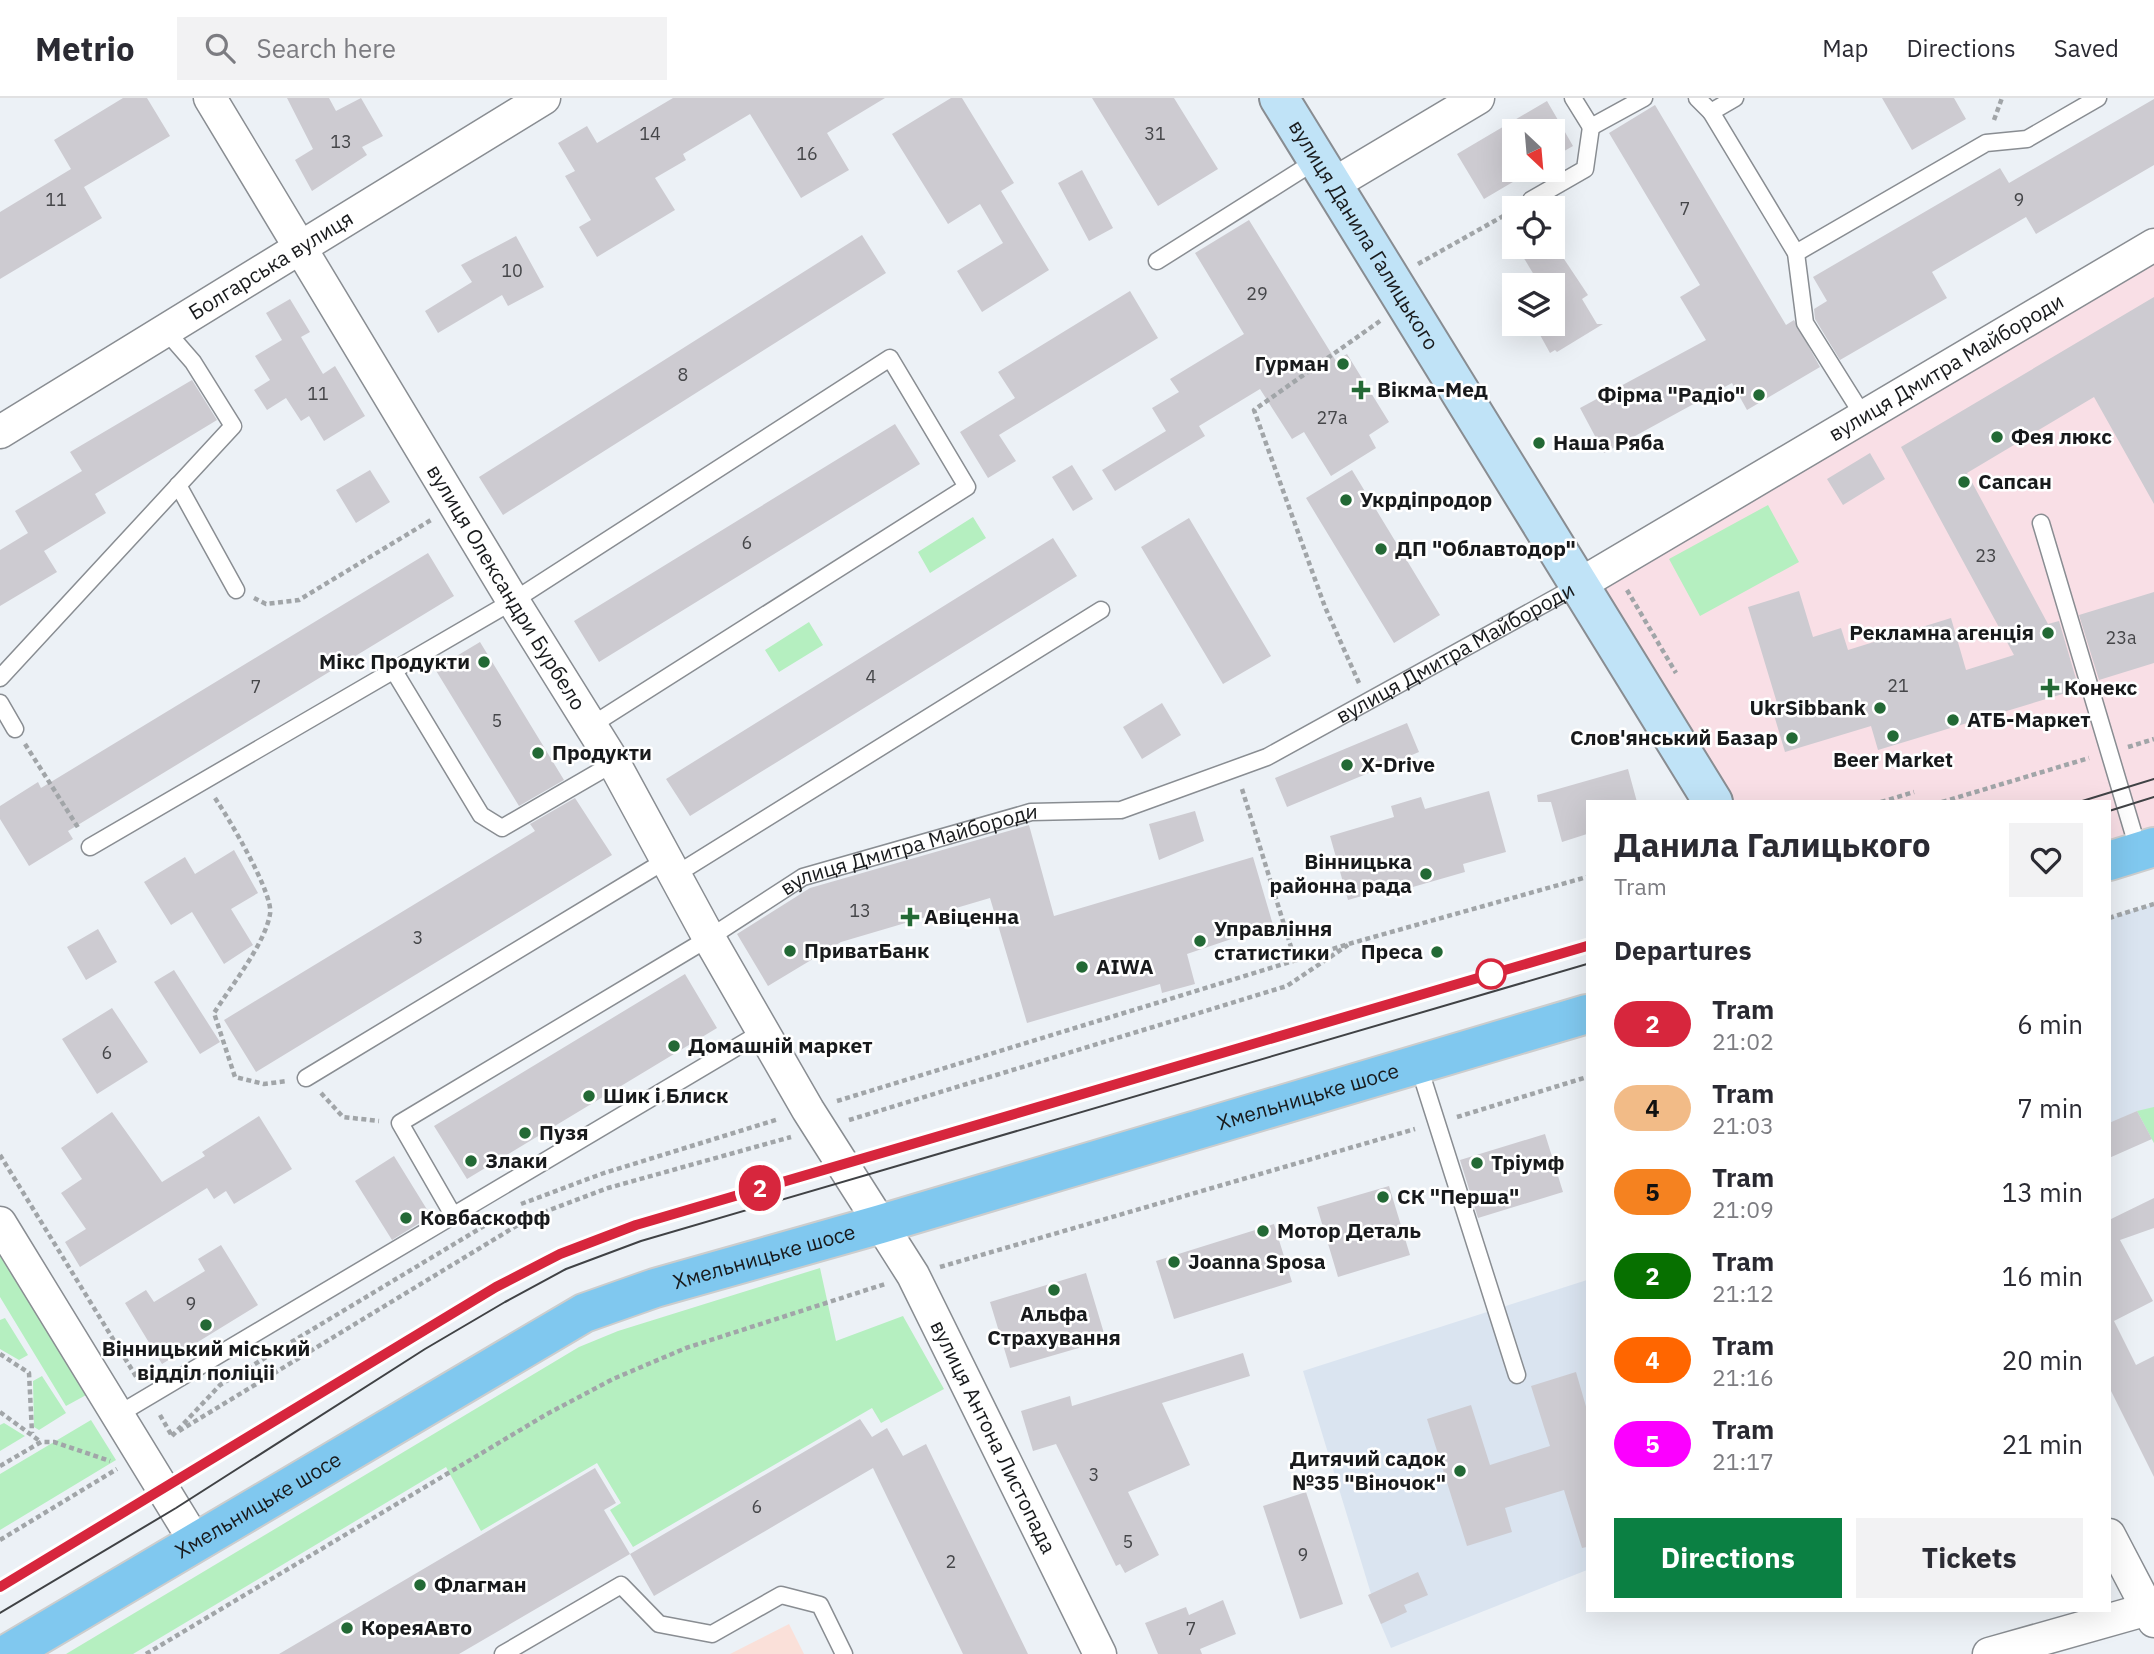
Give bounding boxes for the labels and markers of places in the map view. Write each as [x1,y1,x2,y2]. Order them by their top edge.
place label: Гурман [1255,349,1329,377]
marker: Гурман [1335,356,1351,372]
place label: Вікма-Мед [1377,375,1488,403]
marker: Вікма-Мед [1351,380,1371,400]
place label: Фірма "Радіо" [1598,380,1745,408]
marker: Фірма "Радіо" [1751,387,1767,403]
place label: Фея люкс [2011,422,2112,450]
place label: Наша Ряба [1553,428,1664,456]
marker: Фея люкс [1989,429,2005,445]
marker: Наша Ряба [1531,435,1547,451]
place label: Сапсан [1978,467,2052,495]
marker: Сапсан [1956,474,1972,490]
place label: Укрдіпродор [1360,485,1492,513]
marker: Укрдіпродор [1338,492,1354,508]
place label: ДП "Облавтодор" [1395,534,1576,562]
marker: ДП "Облавтодор" [1373,541,1389,557]
place label: Рекламна агенція [1849,618,2034,646]
marker: Рекламна агенція [2040,625,2056,641]
place label: Мікс Продукти [319,647,470,675]
marker: Мікс Продукти [476,654,492,670]
place label: Конекс [2064,673,2138,701]
marker: Конекс [2042,680,2058,696]
place label: UkrSibbank [1749,693,1867,721]
marker: UkrSibbank [1872,700,1888,716]
place label: АТБ-Маркет [1967,705,2091,733]
marker: АТБ-Маркет [1945,712,1961,728]
place label: Слов'янський Базар [1570,723,1778,751]
marker: Beer Market [1885,728,1901,744]
marker: Слов'янський Базар [1784,730,1800,746]
place label: Продукти [552,738,652,766]
marker: Продукти [530,745,546,761]
place label: Beer Market [1833,745,1953,773]
place label: X-Drive [1361,750,1435,778]
marker: X-Drive [1339,757,1355,773]
place label: Вінницька районна рада [1269,847,1412,899]
marker: Вінницька районна рада [1418,866,1434,882]
place label: Авіценна [924,902,1019,930]
marker: Авіценна [902,909,918,925]
place label: Управління статистики [1214,914,1332,966]
marker: Управління статистики [1192,933,1208,949]
place label: ПриватБанк [804,936,930,964]
place label: Преса [1361,937,1423,965]
marker: ПриватБанк [782,943,798,959]
marker: Преса [1429,944,1445,960]
place label: AIWA [1096,952,1154,980]
marker: AIWA [1074,959,1090,975]
unlabelled marker [1476,959,1506,989]
place label: Домашній маркет [688,1031,872,1059]
marker: Домашній маркет [666,1038,682,1054]
place label: Шик і Блиск [603,1081,728,1109]
marker: Шик і Блиск [581,1088,597,1104]
place label: Пузя [539,1118,589,1146]
marker: Пузя [517,1125,533,1141]
place label: Злаки [485,1146,548,1174]
place label: Тріумф [1491,1148,1565,1176]
marker: Злаки [463,1153,479,1169]
marker: Тріумф [1469,1155,1485,1171]
place label: СК "Перша" [1397,1182,1519,1210]
marker: СК "Перша" [1375,1189,1391,1205]
place label: Ковбаскофф [420,1203,551,1231]
marker: Ковбаскофф [398,1210,414,1226]
place label: Мотор Деталь [1277,1216,1421,1244]
marker: Мотор Деталь [1255,1223,1271,1239]
place label: Joanna Sposa [1188,1247,1326,1275]
marker: Joanna Sposa [1166,1254,1182,1270]
marker: Альфа Страхування [1046,1282,1062,1298]
place label: Альфа Страхування [987,1299,1121,1351]
marker: Вінницький міський відділ поліціі [198,1317,214,1333]
place label: Вінницький міський відділ поліціі [102,1334,310,1386]
place label: Дитячий садок №35 "Віночок" [1290,1444,1446,1496]
marker: Дитячий садок №35 "Віночок" [1452,1463,1468,1479]
place label: Флагман [434,1570,527,1598]
marker: Флагман [412,1577,428,1593]
place label: КореяАвто [361,1613,472,1641]
marker: КореяАвто [339,1620,355,1636]

